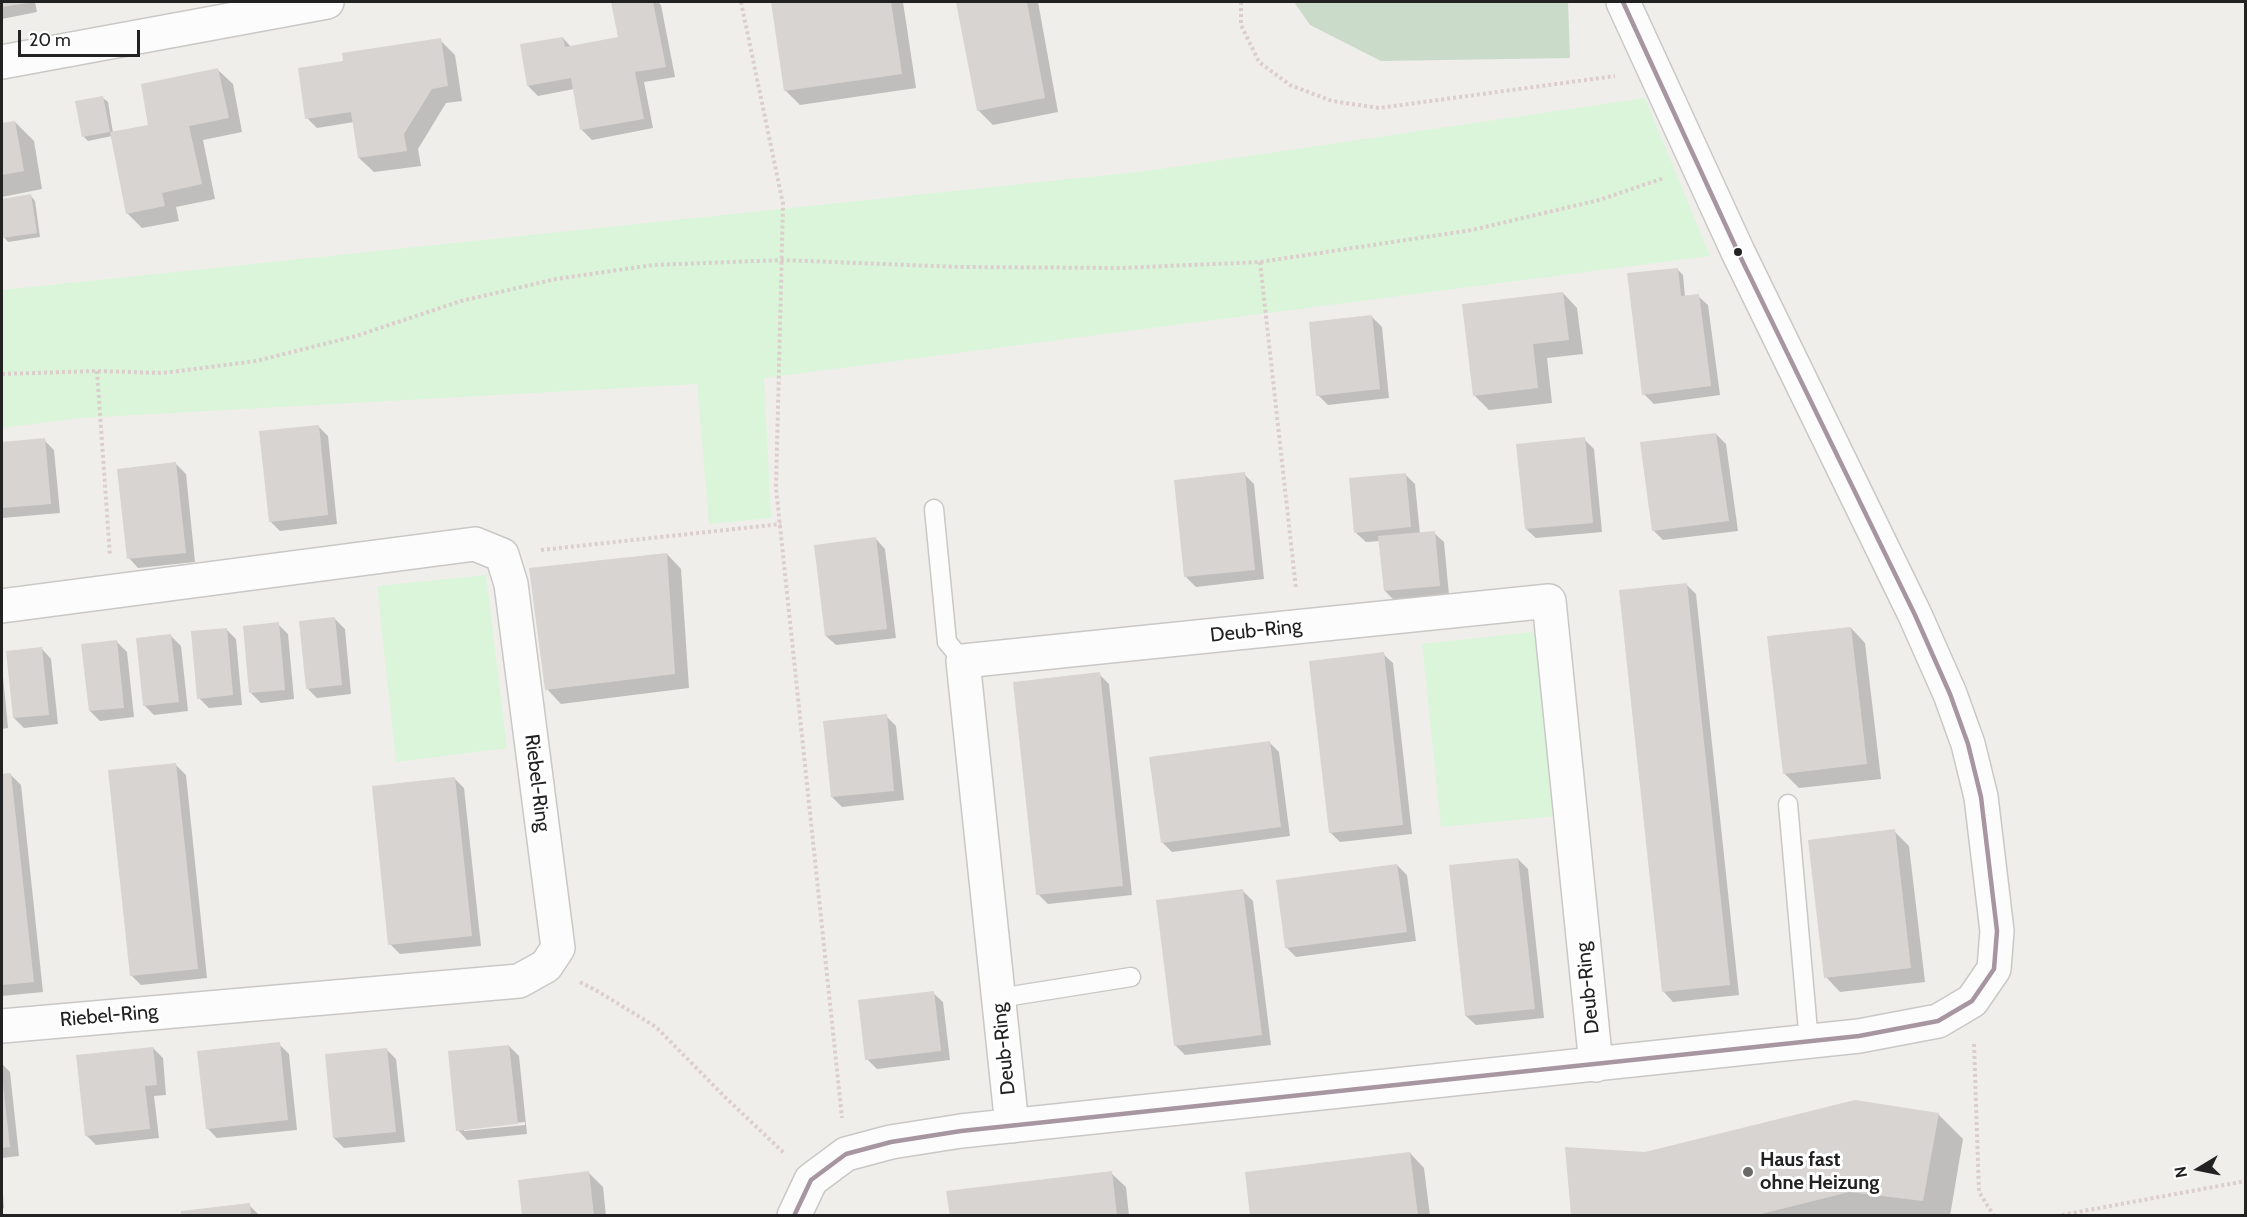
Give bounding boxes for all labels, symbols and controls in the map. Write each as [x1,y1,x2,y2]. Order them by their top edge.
scale bar [21,18,142,56]
text: 20 m [29,29,71,51]
unlabelled marker [1732,246,1744,258]
street label: Deub-Ring [1209,614,1303,648]
street label: Riebel-Ring [519,733,555,833]
street label: Deub-Ring [1571,941,1605,1035]
street label: Riebel-Ring [59,1000,159,1032]
street label: Deub-Ring [987,1002,1021,1096]
north arrow [2169,1139,2229,1199]
place label: Haus fast ohne Heizung [1760,1148,1879,1195]
marker: Haus fast ohne Heizung [1741,1165,1755,1179]
text: N [2170,1165,2191,1179]

